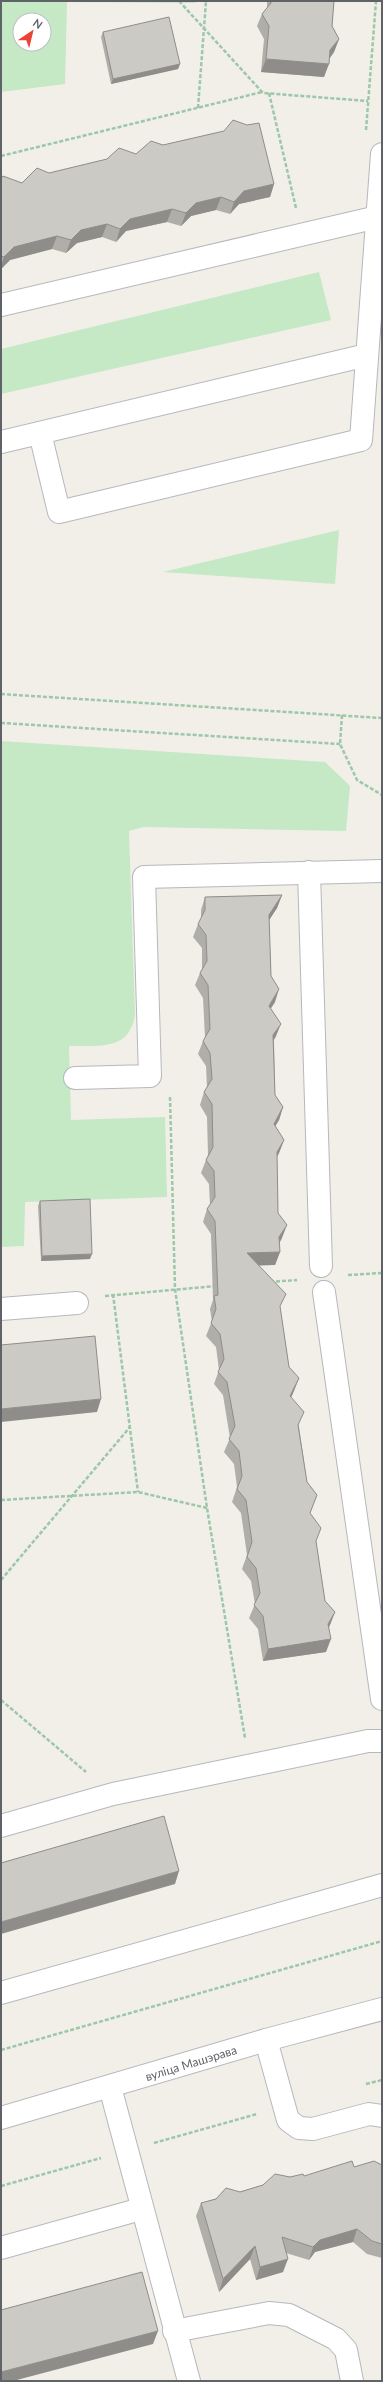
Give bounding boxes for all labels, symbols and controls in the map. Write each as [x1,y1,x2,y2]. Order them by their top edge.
north arrow [12,12,52,52]
text: N [31,16,45,31]
street label: вуліца Машэрава [143,2042,239,2084]

